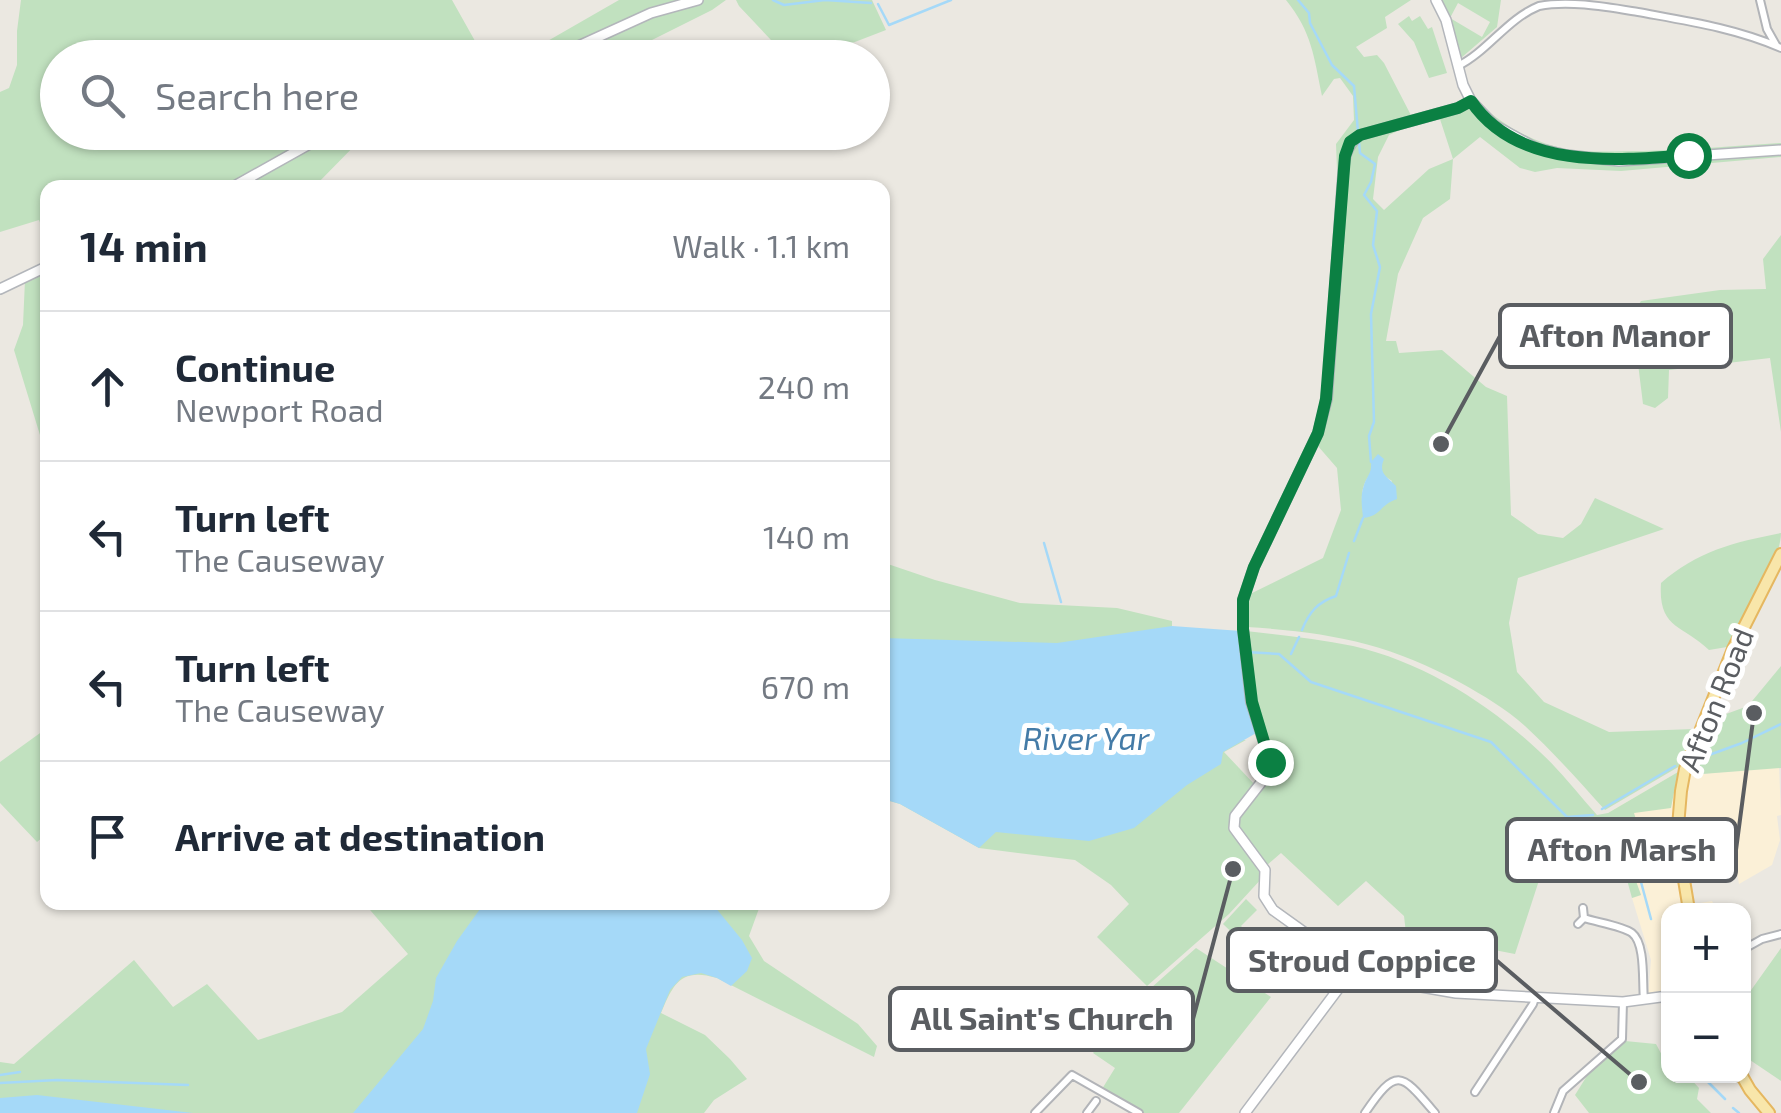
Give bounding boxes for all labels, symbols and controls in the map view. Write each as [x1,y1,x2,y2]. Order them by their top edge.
search box [40,40,890,150]
icon: search [75,68,130,123]
text: Search here [155,72,359,118]
route start [1666,133,1712,179]
text: 14 min [80,220,208,270]
text: Walk · 1.1 km [672,226,850,264]
callout: Afton Manor [1500,305,1731,367]
text: Afton Manor [1520,315,1711,353]
text: Continue [175,344,335,390]
icon: ahead [80,359,135,414]
text: 240 m [758,367,850,405]
text: Newport Road [175,390,384,428]
text: Turn left [175,494,330,540]
icon: left [80,509,135,564]
text: 140 m [763,517,850,555]
text: The Causeway [175,540,385,578]
street label: Afton Road [1670,622,1760,776]
text: Turn left [175,644,330,690]
icon: left [80,659,135,714]
text: 670 m [761,667,850,705]
text: The Causeway [175,690,385,728]
water label: River Yar [1022,718,1151,756]
route end [1248,740,1294,786]
icon: arrive [80,809,135,864]
text: Arrive at destination [175,813,545,859]
callout: Afton Marsh [1507,819,1736,881]
text: Afton Marsh [1527,829,1717,867]
map controls [1661,903,1751,1083]
button: + [1661,903,1751,993]
callout: Stroud Coppice [1228,929,1496,991]
text: Stroud Coppice [1248,940,1476,978]
callout: All Saint's Church [890,988,1193,1050]
button: − [1661,993,1751,1083]
text: All Saint's Church [911,998,1173,1036]

